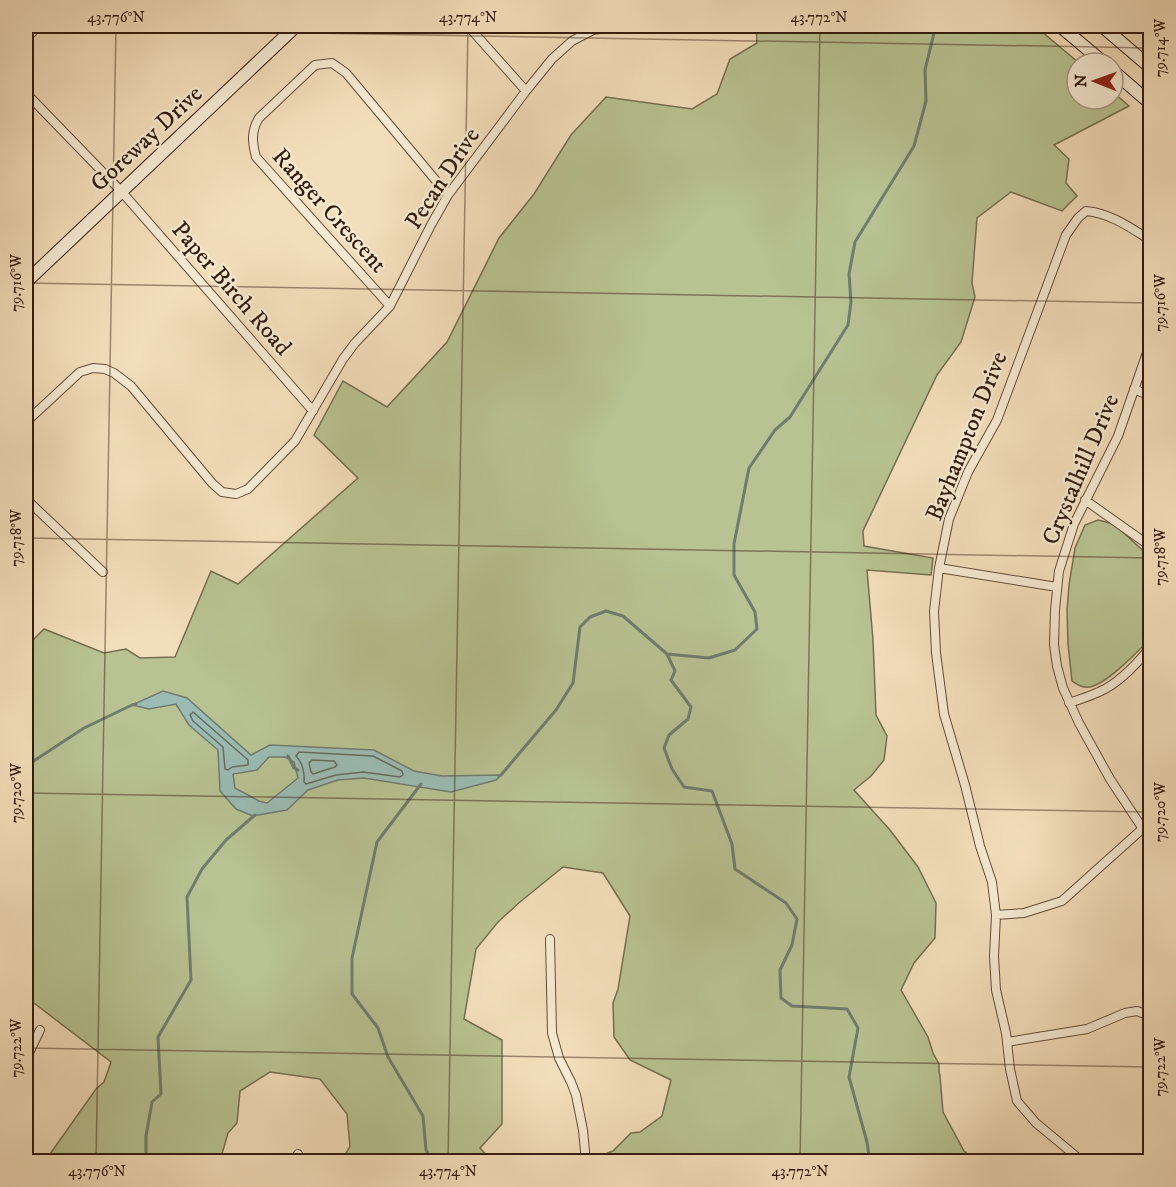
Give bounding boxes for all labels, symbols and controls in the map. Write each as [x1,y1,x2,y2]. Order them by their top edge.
text: 43.776°N [87,8,145,27]
text: 43.774°N [439,8,497,27]
text: 43.772°N [790,8,848,27]
text: 79.714°W [1151,18,1170,77]
north arrow [1065,51,1125,111]
text: N [1071,74,1091,87]
street label: Goreway Drive [84,79,209,198]
street label: Pecan Drive [399,122,487,235]
street label: Ranger Crescent [265,142,393,279]
street label: Paper Birch Road [165,215,298,362]
text: 79.716°W [7,254,26,312]
text: 79.716°W [1151,274,1170,332]
street label: Bayhampton Drive [919,347,1015,525]
street label: Crystalhill Drive [1036,389,1126,549]
text: 79.718°W [7,509,26,567]
text: 79.718°W [1151,528,1170,586]
text: 79.720°W [7,763,26,823]
text: 79.720°W [1151,782,1170,842]
text: 79.722°W [7,1018,26,1078]
text: 79.722°W [1151,1037,1170,1097]
text: 43.776°N [68,1162,126,1181]
text: 43.774°N [419,1162,477,1181]
text: 43.772°N [771,1162,829,1181]

